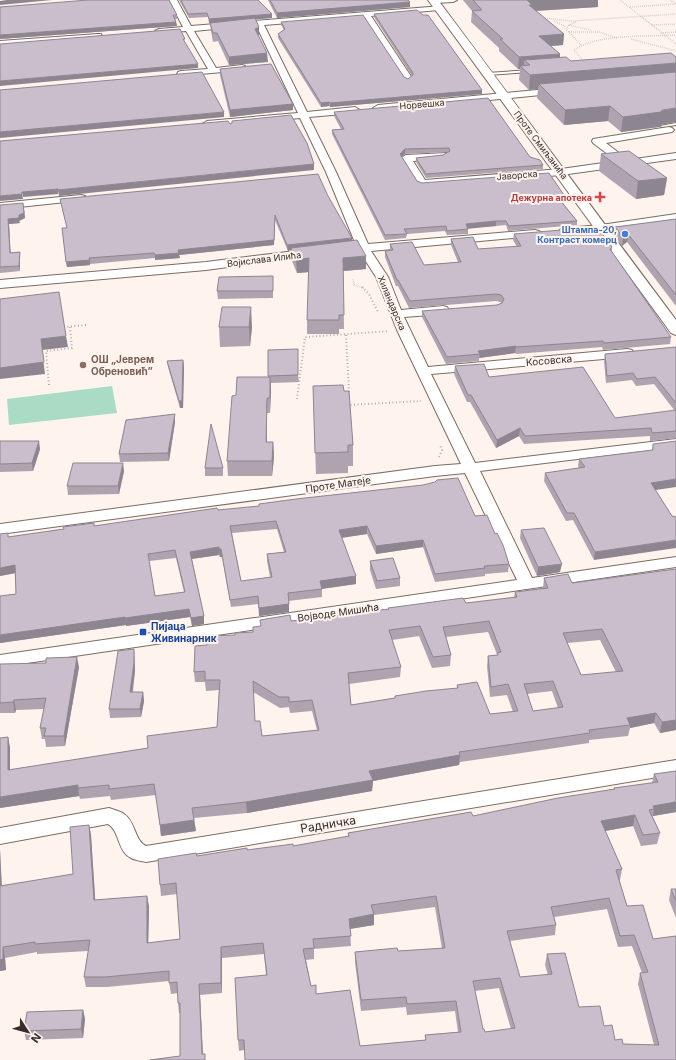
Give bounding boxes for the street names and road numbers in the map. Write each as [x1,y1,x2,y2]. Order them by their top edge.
street label: Норвешка [399,97,445,111]
street label: Проте Смиљанића [512,109,570,181]
street label: Јаворска [496,168,538,182]
street label: Војислава Илића [226,249,302,269]
street label: Хиландарска [376,274,408,332]
street label: Косовска [525,352,573,368]
street label: Проте Матеје [305,473,372,495]
street label: Војводе Мишића [296,600,380,624]
street label: Радничка [299,812,357,836]

